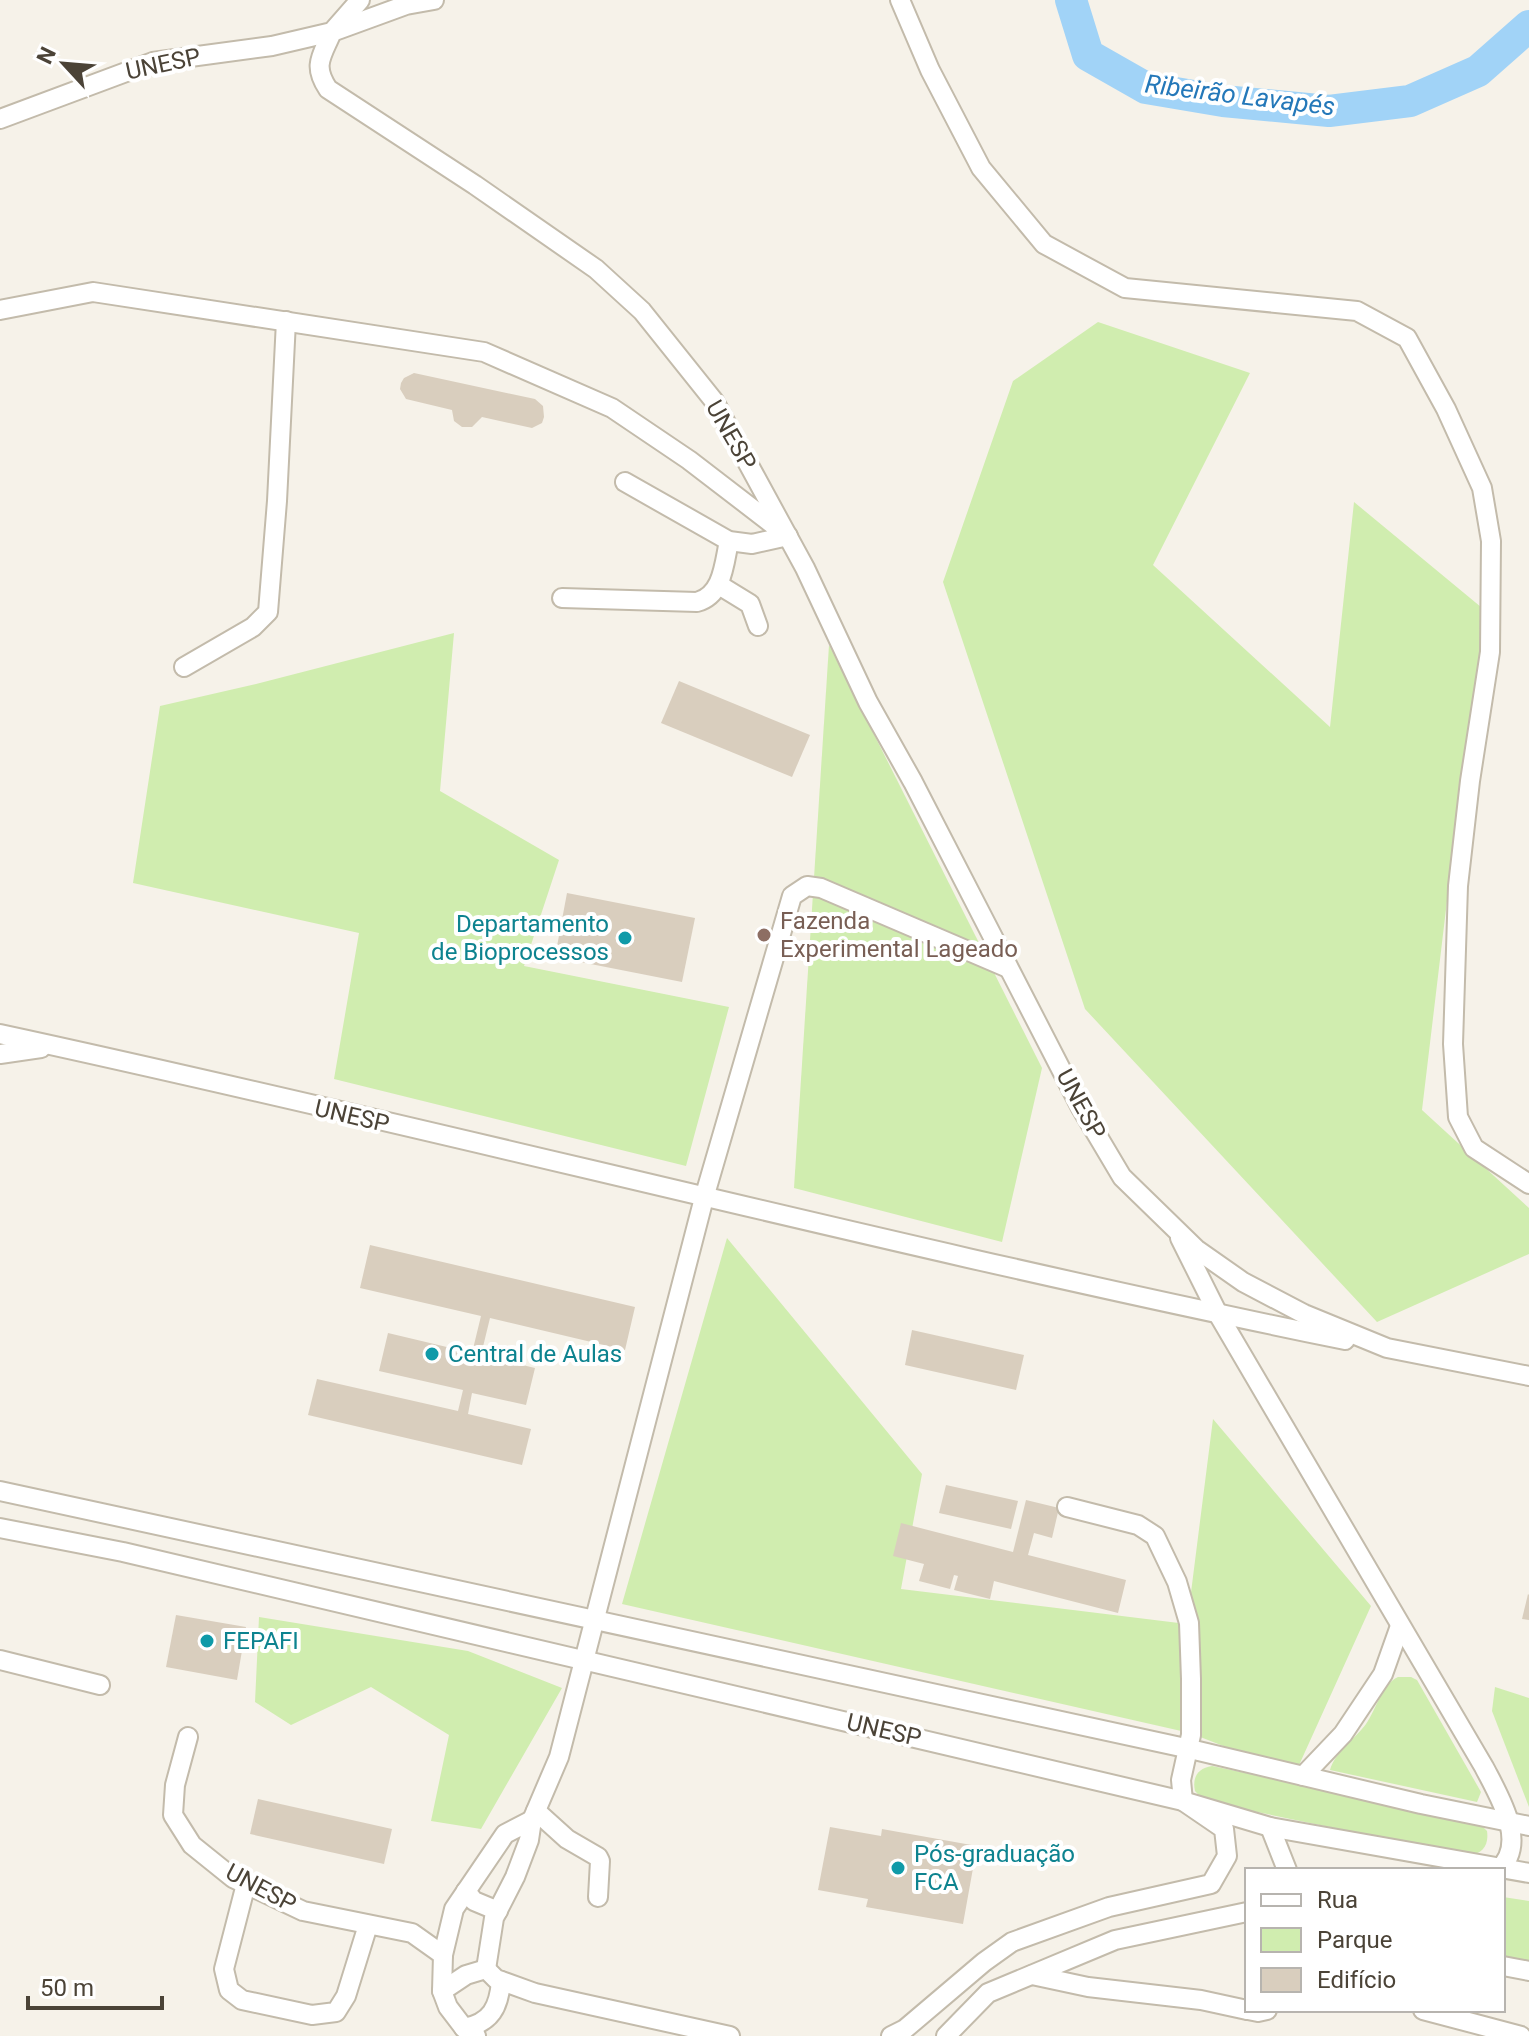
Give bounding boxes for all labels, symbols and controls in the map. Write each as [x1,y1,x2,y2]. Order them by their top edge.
north arrow [24,24,104,104]
street label: UNESP [123,42,203,86]
text: N [32,43,61,68]
water label: Ribeirão Lavapés [1143,68,1337,122]
street label: UNESP [700,395,762,475]
place label: Fazenda Experimental Lageado [780,907,1018,963]
place label: Departamento de Bioprocessos [431,910,609,966]
marker: Fazenda Experimental Lageado [755,926,773,944]
marker: Departamento de Bioprocessos [616,929,634,947]
street label: UNESP [1050,1064,1112,1144]
street label: UNESP [312,1094,392,1138]
place label: Central de Aulas [448,1340,622,1368]
marker: Central de Aulas [423,1345,441,1363]
place label: FEPAFI [223,1627,299,1655]
marker: FEPAFI [198,1632,216,1650]
street label: UNESP [844,1708,924,1752]
place label: Pós-graduação FCA [914,1840,1075,1896]
street label: UNESP [221,1858,301,1918]
marker: Pós-graduação FCA [889,1859,907,1877]
legend [1245,1868,1505,2012]
text: Rua [1317,1886,1358,1914]
text: Parque [1317,1926,1393,1954]
scale bar [28,1960,162,2010]
text: Edifício [1317,1966,1396,1994]
text: 50 m [40,1974,94,2002]

